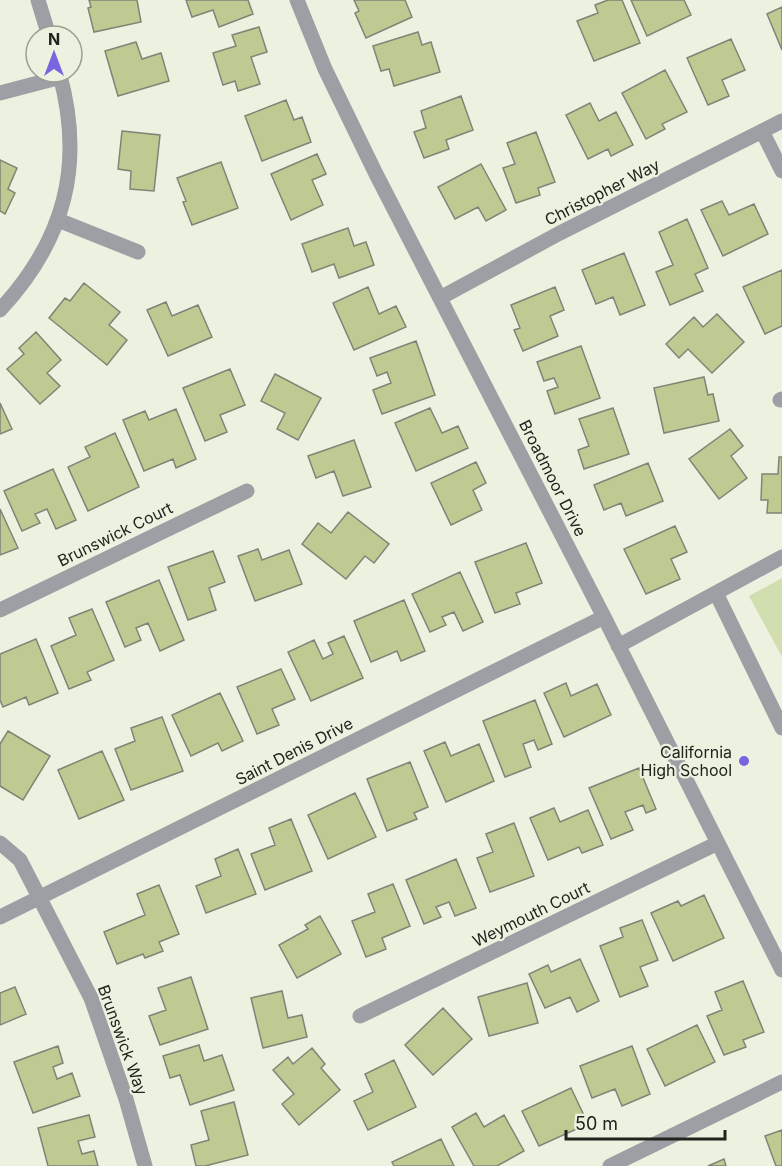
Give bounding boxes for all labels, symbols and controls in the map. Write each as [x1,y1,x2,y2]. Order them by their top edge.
north arrow [24,24,84,84]
text: N [48,29,60,49]
street label: Christopher Way [541,154,663,230]
street label: Broadmoor Drive [515,416,591,540]
street label: Brunswick Court [54,498,176,570]
street label: Saint Denis Drive [232,713,356,789]
place label: California High School [641,742,732,780]
marker: California High School [737,754,751,768]
street label: Weymouth Court [469,877,593,951]
street label: Brunswick Way [94,982,152,1098]
scale bar [566,1103,725,1141]
text: 50 m [575,1113,618,1134]

